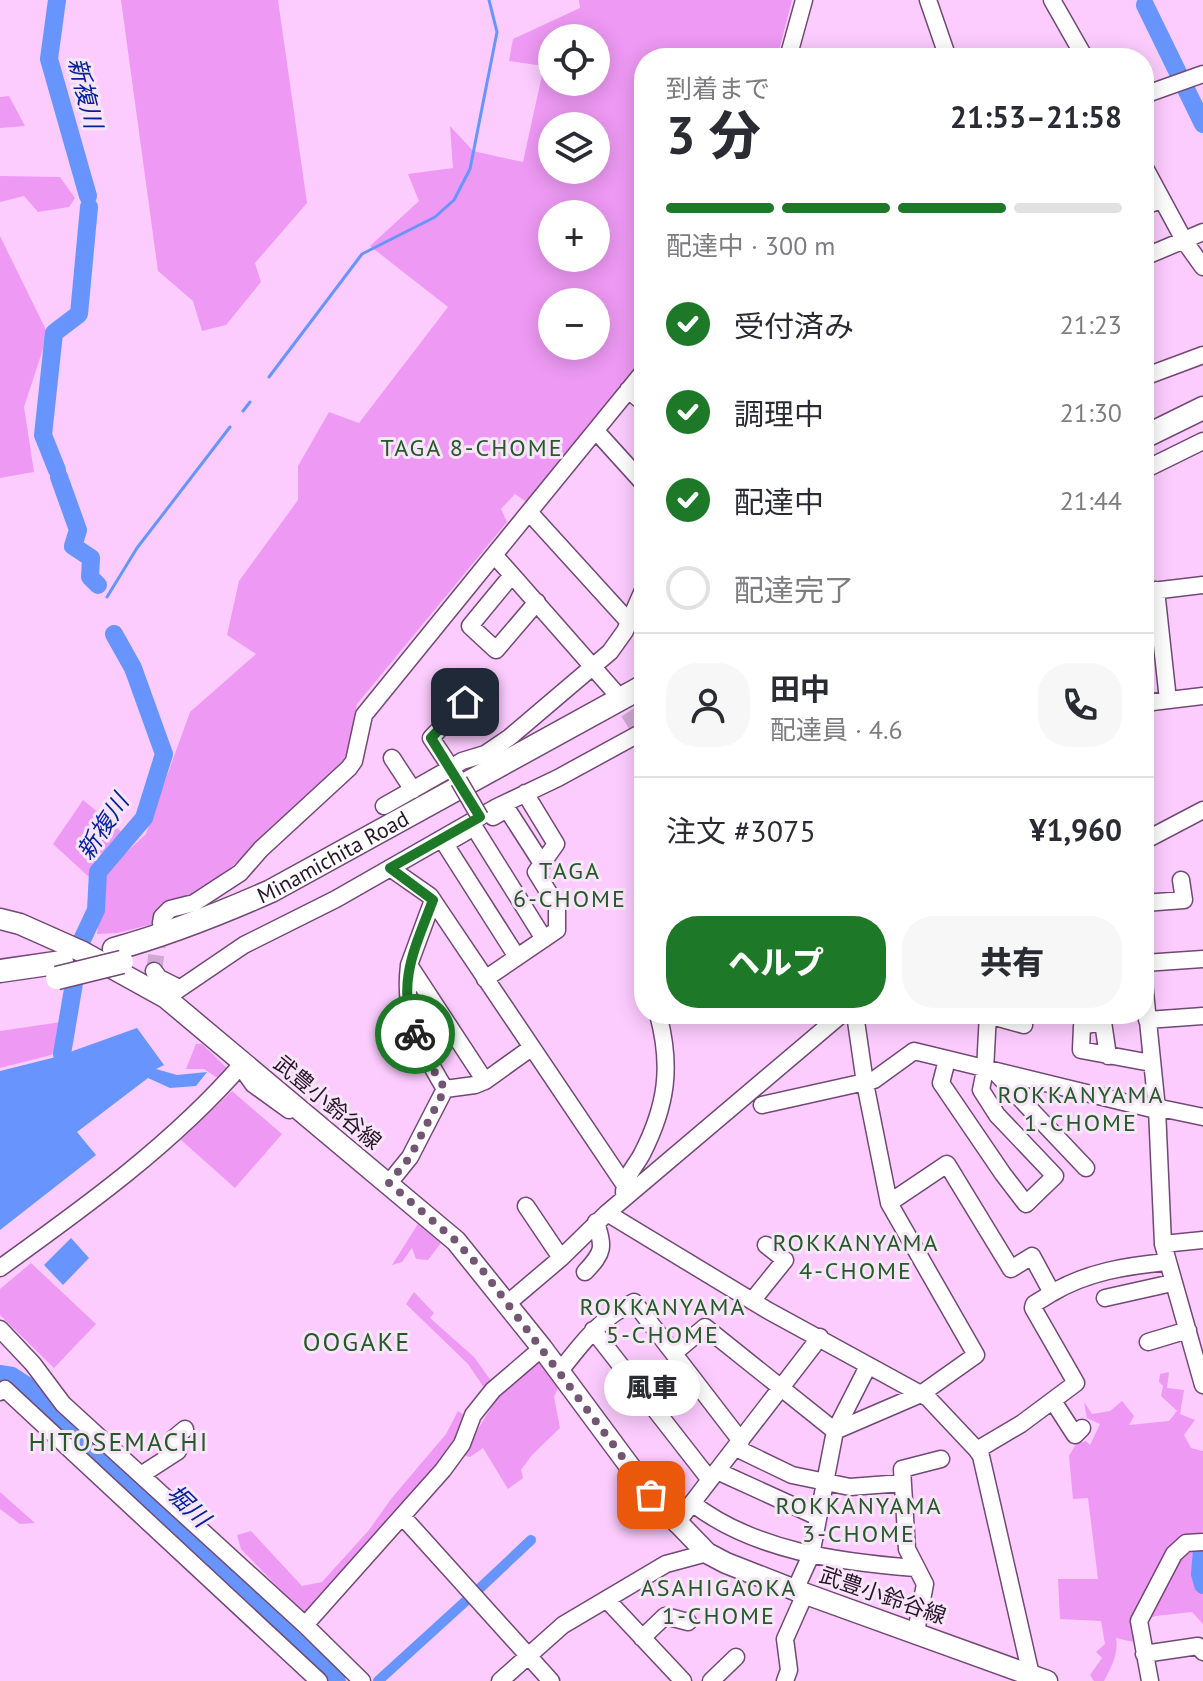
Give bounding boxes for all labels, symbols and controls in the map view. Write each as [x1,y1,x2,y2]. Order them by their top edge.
map controls [538,24,610,360]
button: locate [538,24,610,96]
water label: 新複川 [62,54,110,134]
text: 到着まで [666,72,770,105]
text: 21:53–21:58 [950,97,1122,136]
text: 3 分 [666,101,761,168]
button: layers [538,112,610,184]
button: + [538,200,610,272]
text: 配達中 · 300 m [666,229,835,262]
button: − [538,288,610,360]
icon: check [666,302,710,346]
text: 受付済み [734,306,854,345]
text: 21:23 [1060,308,1122,341]
icon: check [666,390,710,434]
text: 調理中 [734,394,824,433]
text: 21:30 [1060,396,1122,429]
district label: TAGA 8-CHOME [380,432,564,463]
icon: check [666,478,710,522]
text: 配達中 [734,482,824,521]
text: 21:44 [1060,484,1122,517]
text: 配達完了 [734,570,854,609]
button: person [666,663,750,747]
button: phone [1038,663,1122,747]
pin [431,668,499,736]
text: 田中 [770,669,830,708]
icon: home [443,680,487,724]
text: 配達員 · 4.6 [770,713,903,746]
water label: 新複川 [70,786,137,865]
street label: Minamichita Road [253,804,413,909]
text: ¥1,960 [1029,810,1122,849]
text: 注文 #3075 [666,811,816,850]
district label: TAGA 6-CHOME [513,855,627,914]
button: ヘルプ [666,916,886,1008]
button: 共有 [902,916,1122,1008]
courier [375,994,455,1074]
icon: bike [393,1012,437,1056]
street label: 武豊小鈴谷線 [268,1049,388,1155]
district label: ROKKANYAMA 1-CHOME [997,1079,1165,1138]
district label: ROKKANYAMA 4-CHOME [772,1227,940,1286]
district label: ROKKANYAMA 5-CHOME [579,1291,747,1350]
district label: OOGAKE [303,1325,411,1358]
callout: 風車 [603,1359,699,1415]
text: 風車 [626,1371,678,1404]
district label: HITOSEMACHI [29,1425,209,1458]
pin [617,1461,685,1529]
icon: bag [629,1473,673,1517]
water label: 堀川 [160,1478,219,1536]
district label: ROKKANYAMA 3-CHOME [775,1490,943,1549]
street label: 武豊小鈴谷線 [816,1560,950,1630]
district label: ASAHIGAOKA 1-CHOME [641,1572,797,1631]

